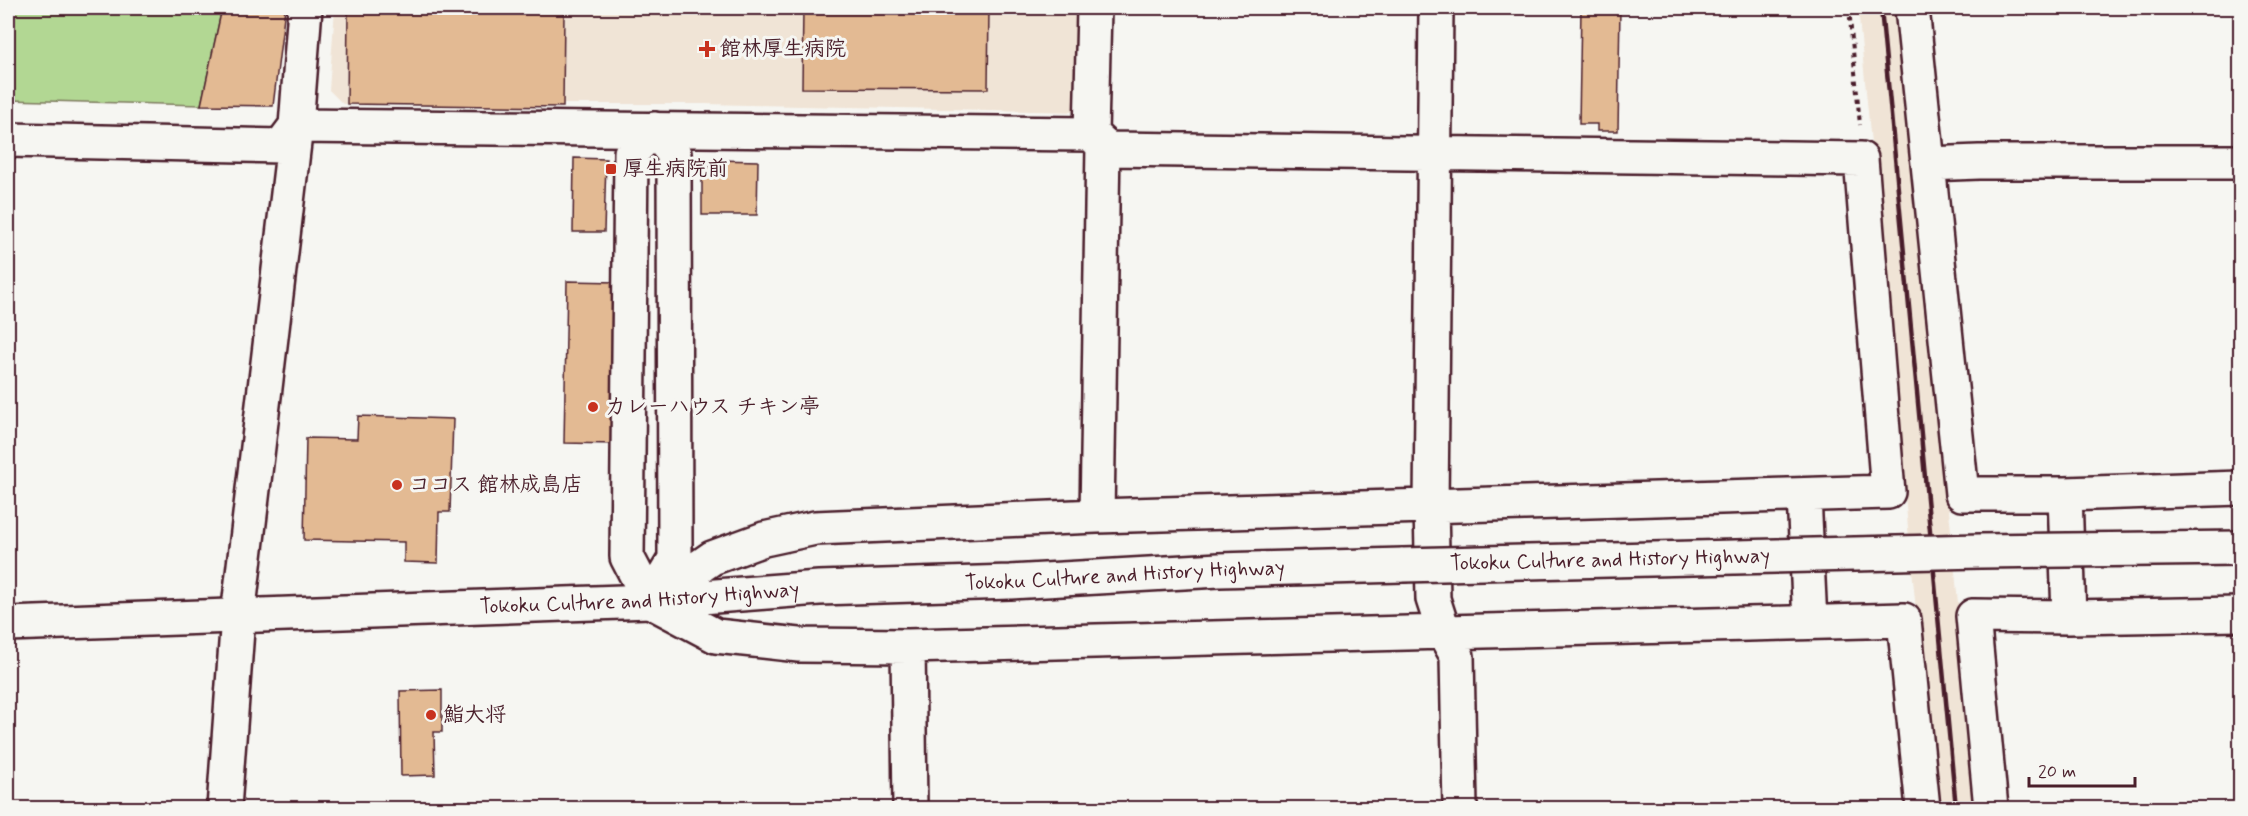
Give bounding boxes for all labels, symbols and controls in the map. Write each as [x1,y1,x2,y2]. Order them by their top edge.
place label: 館林厚生病院 [720,35,846,63]
marker: 館林厚生病院 [698,40,716,58]
place label: 厚生病院前 [623,155,728,183]
marker: 厚生病院前 [604,162,618,176]
place label: カレーハウス チキン亭 [605,393,820,421]
marker: カレーハウス チキン亭 [586,400,600,414]
place label: ココス 館林成島店 [409,471,583,499]
marker: ココス 館林成島店 [390,478,404,492]
street label: Tokoku Culture and History Highway [1450,542,1770,578]
street label: Tokoku Culture and History Highway [964,554,1285,597]
street label: Tokoku Culture and History Highway [479,576,800,621]
place label: 鮨大将 [443,701,506,729]
marker: 鮨大将 [424,708,438,722]
scale bar [2029,750,2136,788]
text: 20 m [2038,760,2076,784]

